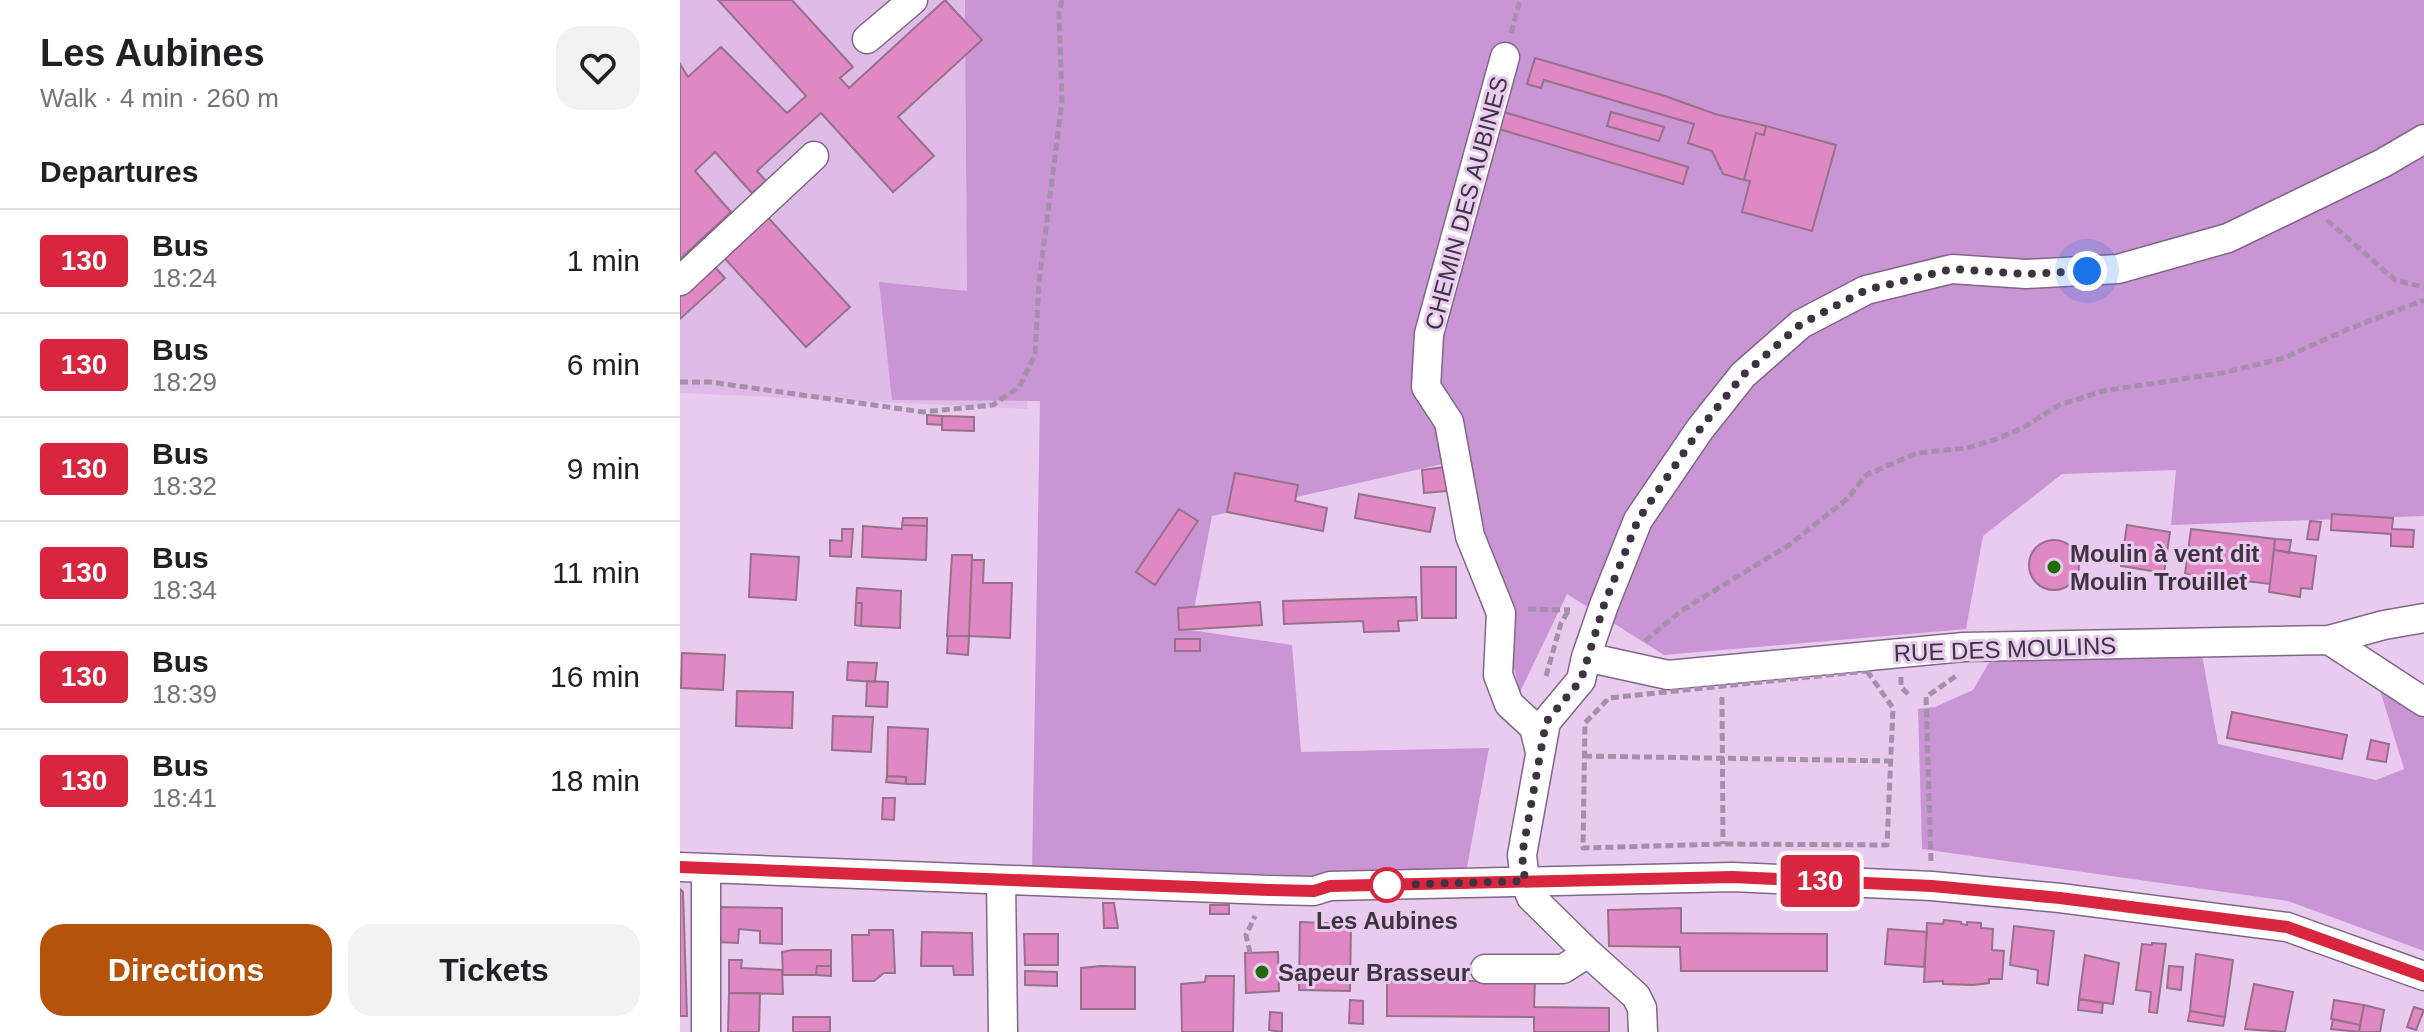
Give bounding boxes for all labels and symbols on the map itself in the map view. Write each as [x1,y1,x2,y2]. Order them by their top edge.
street label: CHEMIN DES AUBINES [1419,73,1513,333]
your location [2067,251,2107,291]
place label: Moulin à vent dit Moulin Trouillet [2070,540,2259,595]
marker: Moulin à vent dit Moulin Trouillet [2045,558,2063,576]
street label: RUE DES MOULINS [1893,632,2117,666]
line badge: 130 [1774,855,1866,907]
marker: Les Aubines [1370,868,1404,902]
place label: Les Aubines [1316,907,1458,934]
place label: Sapeur Brasseur [1278,959,1470,986]
marker: Sapeur Brasseur [1253,963,1271,981]

